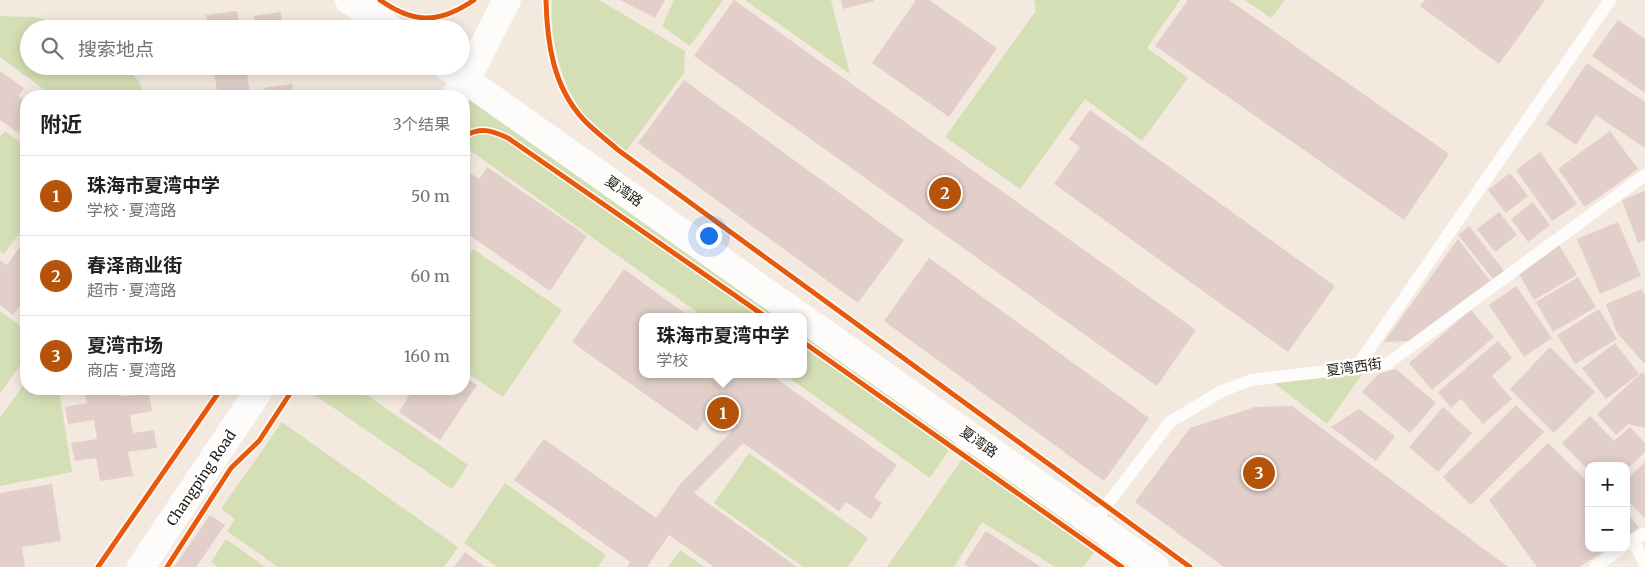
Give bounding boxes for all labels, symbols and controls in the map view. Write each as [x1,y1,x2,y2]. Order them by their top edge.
search box [20,20,470,75]
icon: search [38,34,66,62]
text: 搜索地点 [78,37,154,61]
text: 附近 [40,111,82,138]
text: 3个结果 [393,114,450,134]
street label: 夏湾路 [602,172,646,210]
text: 珠海市夏湾中学 [87,173,220,197]
pin: 2 [929,174,961,212]
text: 1 [52,186,60,206]
text: 50 m [411,186,450,206]
text: 学校 · 夏湾路 [87,200,176,220]
your location [696,223,722,249]
text: 春泽商业街 [87,253,182,277]
text: 2 [51,266,61,286]
text: 60 m [410,266,450,286]
text: 超市 · 夏湾路 [87,280,176,300]
popup [639,313,807,378]
text: 珠海市夏湾中学 [656,323,790,347]
text: 夏湾市场 [87,333,163,357]
text: 3 [51,346,61,366]
text: 160 m [404,346,450,366]
text: 学校 [656,350,689,370]
street label: 夏湾西街 [1325,354,1383,380]
text: 商店 · 夏湾路 [87,360,176,380]
pin: 1 [707,394,739,432]
street label: 夏湾路 [957,423,1001,461]
street label: Changping Road [162,426,240,529]
pin: 3 [1243,454,1275,492]
map controls [1585,462,1630,552]
button: + [1585,462,1630,507]
button: − [1585,507,1630,552]

